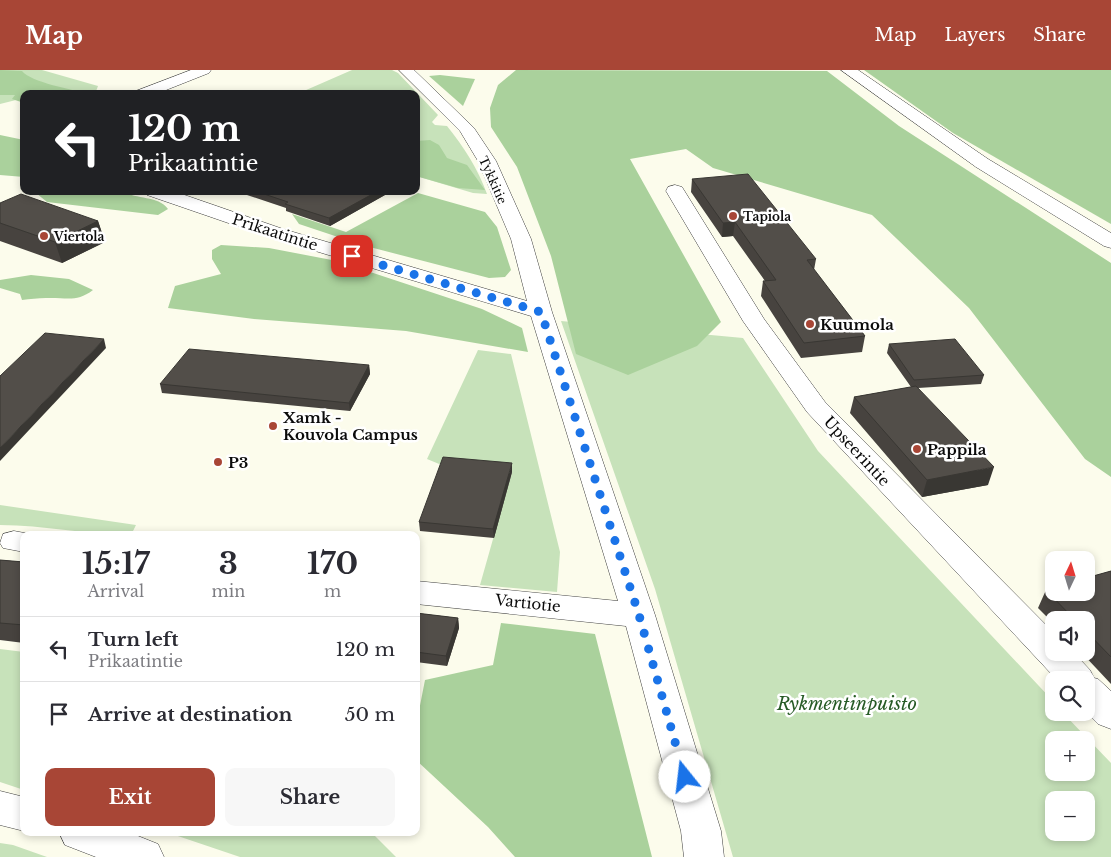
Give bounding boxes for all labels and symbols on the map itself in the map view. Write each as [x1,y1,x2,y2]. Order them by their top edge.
street label: Tykkitie [476,154,510,206]
street label: Prikaatintie [230,209,320,255]
place label: Tapiola [743,209,791,224]
marker: Tapiola [727,210,739,222]
place label: Viertola [53,229,105,244]
marker: Viertola [38,230,50,242]
pin [331,235,373,277]
place label: Kuumola [820,315,894,334]
marker: Kuumola [804,318,816,330]
place label: Xamk - Kouvola Campus [282,408,418,444]
street label: Upseerintie [820,412,894,490]
marker: Xamk - Kouvola Campus [267,420,279,432]
place label: Pappila [927,440,987,459]
marker: Pappila [911,443,923,455]
place label: P3 [228,453,248,472]
marker: P3 [212,456,224,468]
north arrow [1045,551,1095,601]
street label: Vartiotie [493,590,562,616]
park label: Rykmentinpuisto [776,693,917,715]
position arrow [658,750,710,802]

